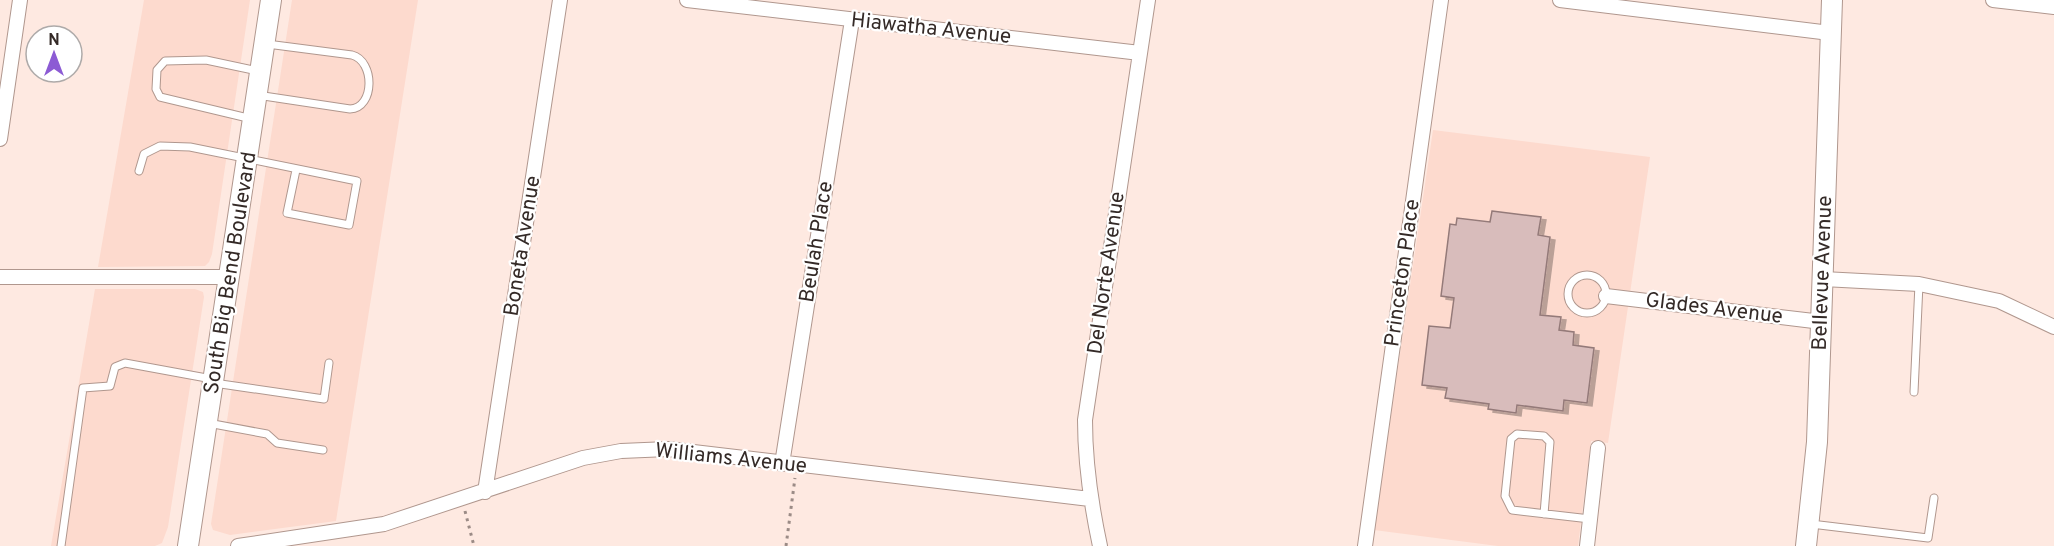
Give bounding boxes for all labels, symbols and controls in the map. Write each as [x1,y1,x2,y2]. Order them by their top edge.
street label: Hiawatha Avenue [849,7,1013,51]
north arrow [24,24,84,84]
text: N [48,31,60,51]
street label: South Big Bend Boulevard [198,150,264,396]
street label: Boneta Avenue [499,174,547,318]
street label: Beulah Place [794,179,840,305]
street label: Del Norte Avenue [1082,190,1132,356]
street label: Bellevue Avenue [1807,195,1839,351]
street label: Princeton Place [1379,198,1427,348]
street label: Glades Avenue [1644,287,1784,331]
street label: Williams Avenue [654,438,808,480]

